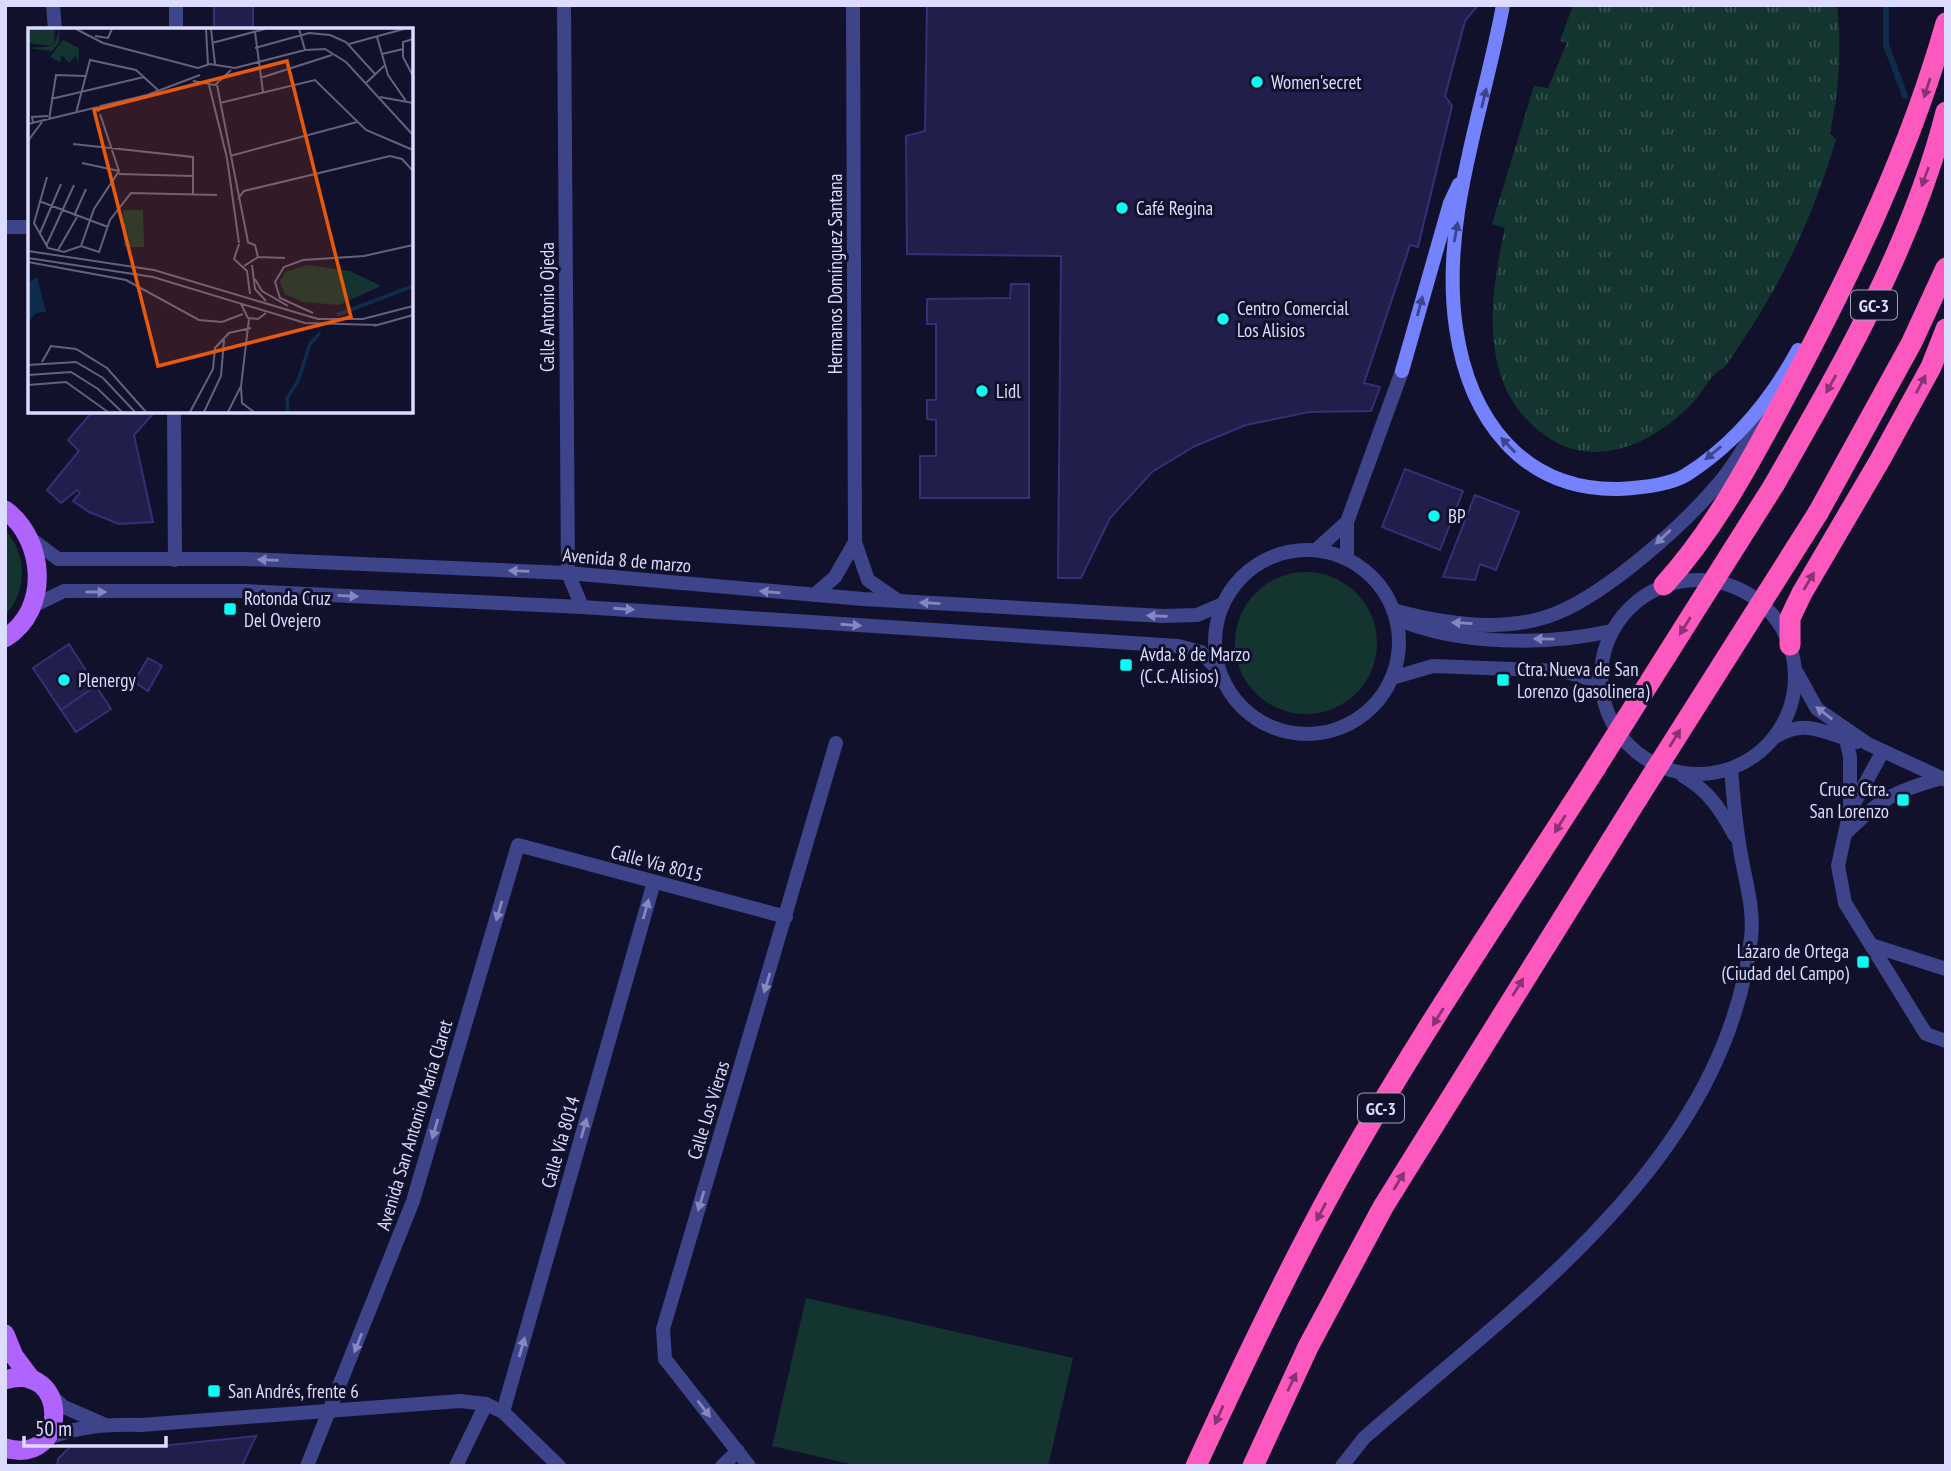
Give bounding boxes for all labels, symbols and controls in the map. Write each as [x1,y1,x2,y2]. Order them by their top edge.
inset map [28,28,413,413]
place label: Women'secret [1271,70,1362,94]
marker: Women'secret [1249,74,1265,90]
one-way arrow [1921,78,1931,99]
one-way arrow [1479,87,1490,109]
one-way arrow [1919,167,1930,188]
street label: Hermanos Domínguez Santana [823,174,847,374]
place label: Café Regina [1136,196,1213,220]
marker: Café Regina [1114,200,1130,216]
one-way arrow [1451,221,1462,243]
street label: Calle Antonio Ojeda [535,242,559,372]
road number: GC-3 [1851,290,1897,320]
one-way arrow [1415,294,1426,316]
place label: Centro Comercial Los Alisios [1237,296,1349,342]
marker: Centro Comercial Los Alisios [1215,311,1231,327]
one-way arrow [1825,374,1837,394]
one-way arrow [1916,374,1927,394]
place label: Lidl [996,379,1021,403]
marker: Lidl [974,383,990,399]
one-way arrow [1500,437,1517,454]
one-way arrow [1705,445,1723,460]
place label: BP [1448,504,1466,528]
marker: BP [1426,508,1442,524]
one-way arrow [1654,529,1672,545]
street label: Avenida 8 de marzo [562,542,692,578]
one-way arrow [256,555,278,566]
one-way arrow [508,565,530,576]
one-way arrow [1802,572,1815,591]
one-way arrow [85,586,107,598]
place label: Rotonda Cruz Del Ovejero [244,586,331,632]
one-way arrow [759,586,781,597]
one-way arrow [337,591,359,602]
one-way arrow [919,597,941,608]
marker: Rotonda Cruz Del Ovejero [222,601,238,617]
one-way arrow [613,604,635,615]
one-way arrow [1146,610,1168,621]
one-way arrow [1679,616,1692,635]
one-way arrow [1451,618,1473,629]
one-way arrow [840,619,862,630]
one-way arrow [1533,633,1555,645]
place label: Avda. 8 de Marzo (C.C. Alisios) [1140,642,1250,688]
marker: Avda. 8 de Marzo (C.C. Alisios) [1118,657,1134,673]
place label: Ctra. Nueva de San Lorenzo (gasolinera) [1517,657,1650,703]
place label: Plenergy [78,668,136,692]
marker: Plenergy [56,672,72,688]
marker: Ctra. Nueva de San Lorenzo (gasolinera) [1495,672,1511,688]
one-way arrow [1815,706,1833,721]
one-way arrow [1669,729,1682,748]
place label: Cruce Ctra. San Lorenzo [1809,777,1889,823]
marker: Cruce Ctra. San Lorenzo [1895,792,1911,808]
one-way arrow [1553,815,1566,834]
street label: Calle Vía 8015 [608,839,706,887]
one-way arrow [642,898,652,919]
one-way arrow [493,901,503,922]
place label: Lázaro de Ortega (Ciudad del Campo) [1722,939,1850,985]
marker: Lázaro de Ortega (Ciudad del Campo) [1855,954,1871,970]
one-way arrow [761,973,771,994]
one-way arrow [1512,978,1525,997]
one-way arrow [1431,1007,1444,1026]
street label: Avenida San Antonio María Claret [371,1016,458,1233]
street label: Calle Los Vieras [682,1058,734,1162]
street label: Calle Vía 8014 [535,1093,585,1191]
road number: GC-3 [1358,1093,1404,1122]
one-way arrow [579,1117,589,1138]
one-way arrow [429,1119,439,1140]
one-way arrow [1393,1171,1405,1190]
one-way arrow [696,1190,706,1211]
one-way arrow [1315,1202,1327,1221]
one-way arrow [352,1333,363,1354]
one-way arrow [517,1336,527,1357]
one-way arrow [1286,1372,1298,1392]
place label: San Andrés, frente 6 [228,1379,359,1403]
marker: San Andrés, frente 6 [206,1383,222,1399]
one-way arrow [697,1399,712,1417]
scale bar [24,1404,166,1448]
one-way arrow [1213,1405,1225,1425]
text: 50 m [35,1415,72,1442]

